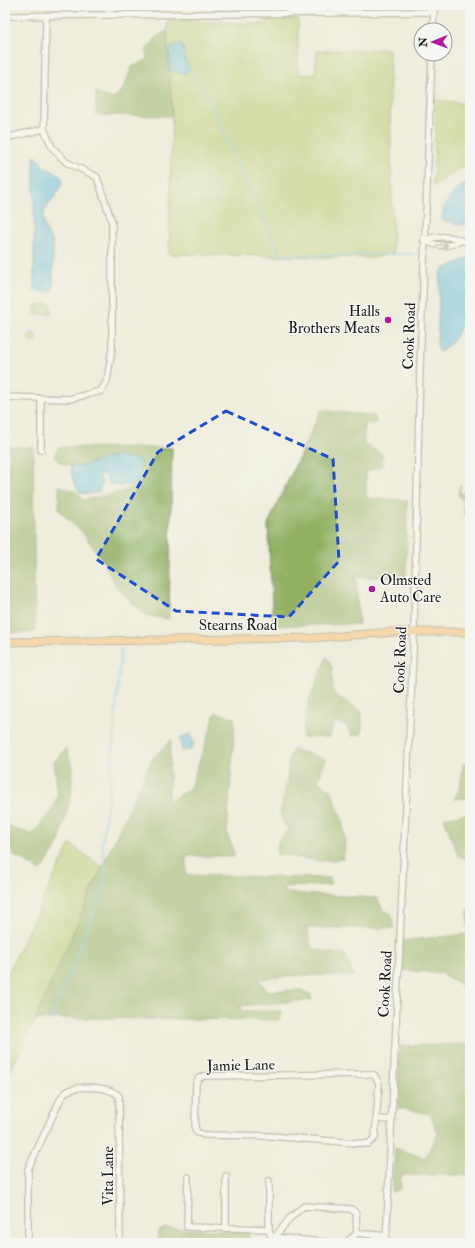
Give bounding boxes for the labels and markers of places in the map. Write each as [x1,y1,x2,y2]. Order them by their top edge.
place label: Halls Brothers Meats [288,302,380,338]
marker: Halls Brothers Meats [383,315,393,325]
place label: Olmsted Auto Care [379,571,441,607]
marker: Olmsted Auto Care [367,584,377,594]

